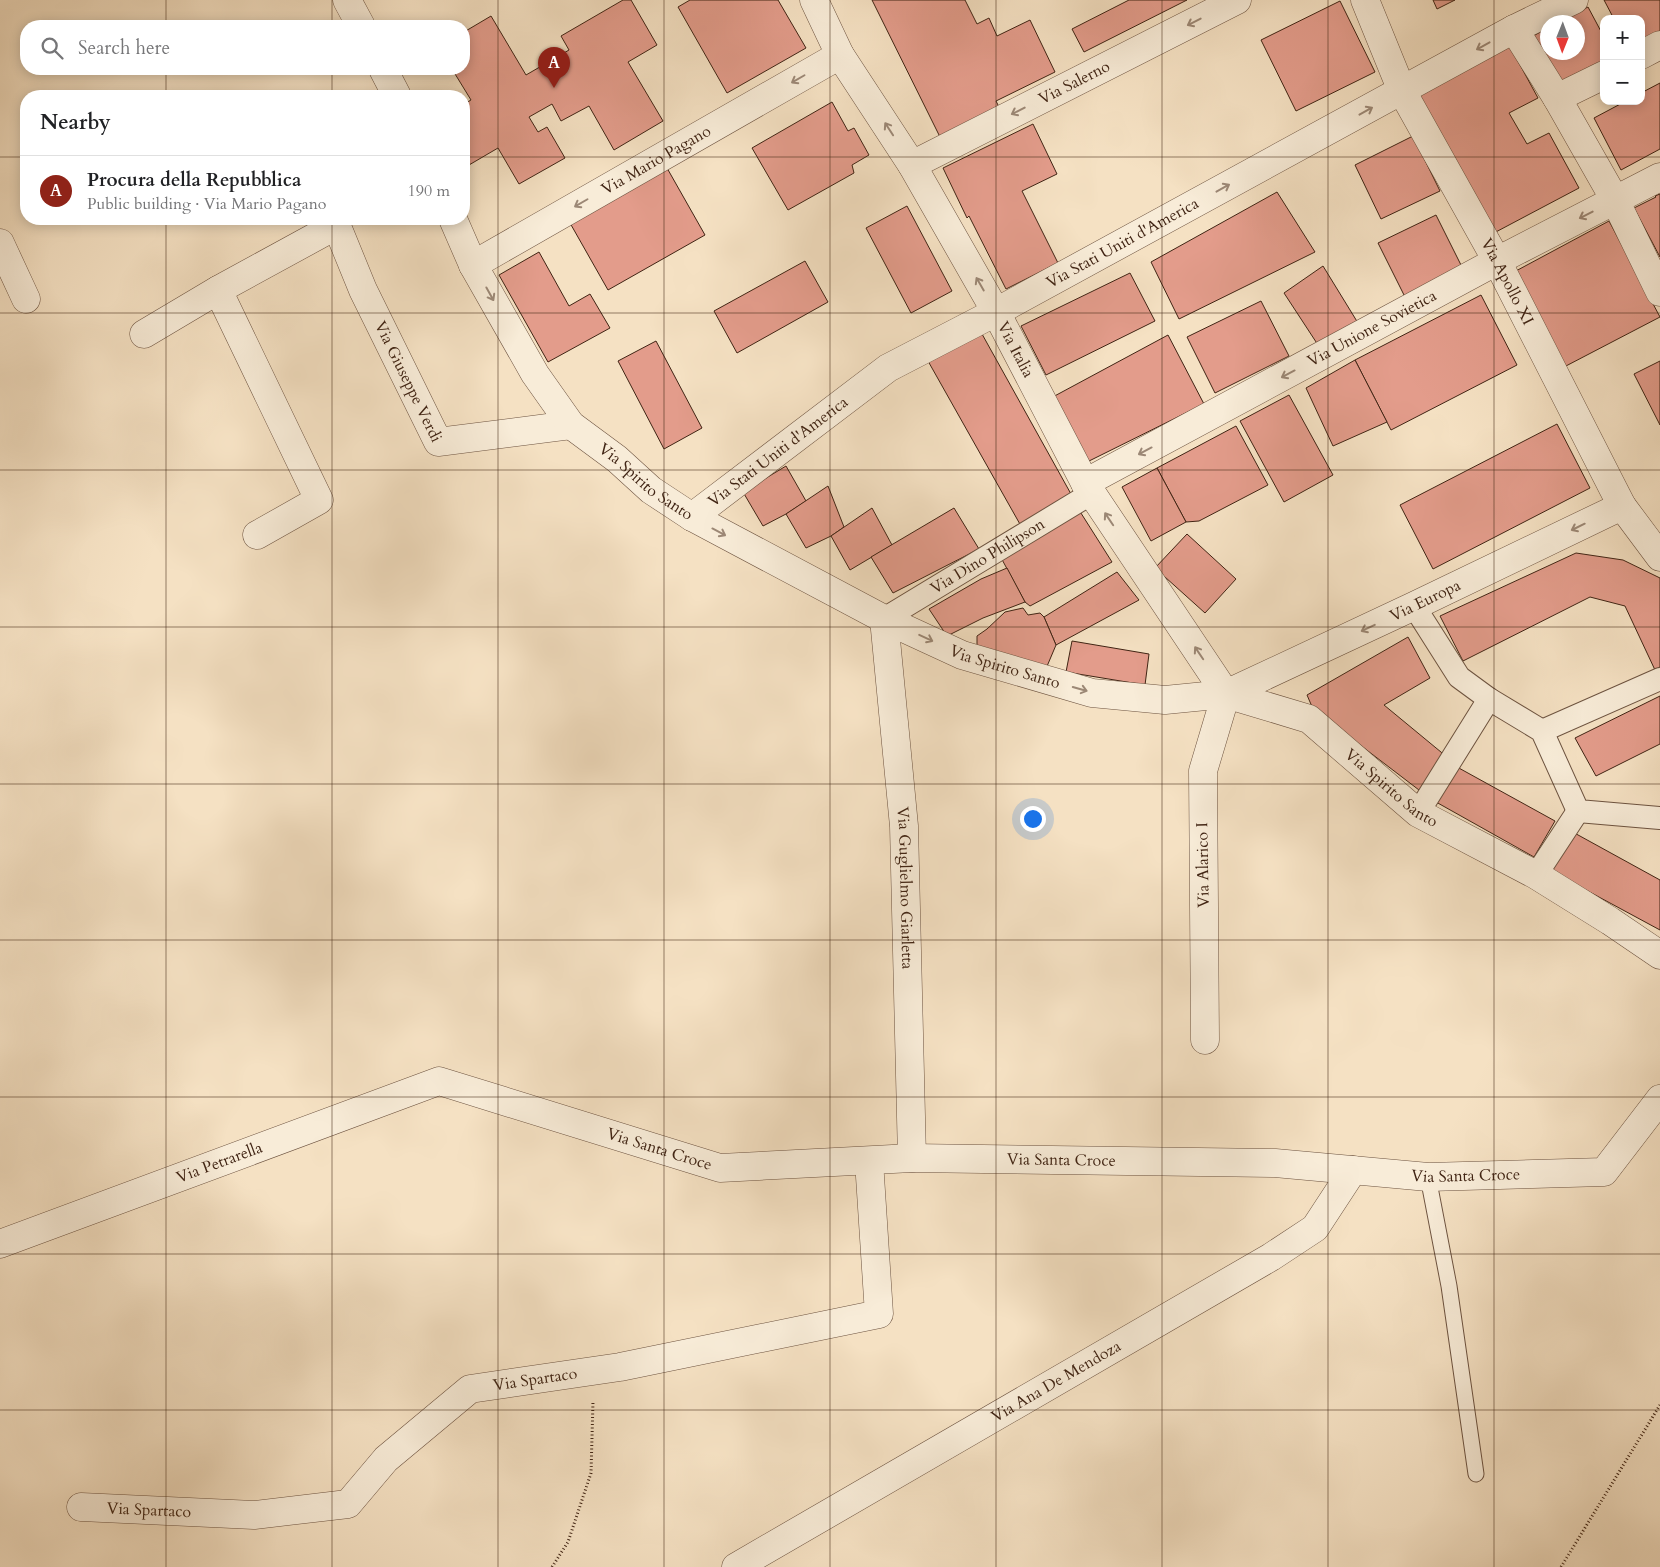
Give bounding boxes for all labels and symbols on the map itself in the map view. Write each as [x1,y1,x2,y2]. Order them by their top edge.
north arrow [1540,15,1585,60]
one-way arrow [1186,17,1201,27]
one-way arrow [1476,41,1491,51]
pin: A [538,47,570,88]
street label: Via Salerno [1035,55,1114,110]
one-way arrow [790,74,805,84]
one-way arrow [1010,106,1025,116]
one-way arrow [1358,106,1373,116]
street label: Via Mario Pagano [597,120,715,200]
one-way arrow [884,122,894,136]
one-way arrow [1215,183,1230,193]
street label: Via Stati Uniti d'America [1042,192,1203,293]
one-way arrow [574,199,588,209]
one-way arrow [1578,210,1593,220]
street label: Via Apollo XI [1475,234,1539,329]
one-way arrow [975,277,985,292]
street label: Via Unione Sovietica [1303,285,1441,372]
one-way arrow [485,286,495,301]
street label: Via Giuseppe Verdi [369,317,448,446]
street label: Via Italia [992,318,1039,382]
one-way arrow [1280,369,1295,379]
street label: Via Stati Uniti d'America [703,391,853,512]
street label: Via Spirito Santo [594,438,698,526]
one-way arrow [1138,447,1152,457]
one-way arrow [1103,512,1113,526]
street label: Via Dino Philipson [926,513,1049,599]
one-way arrow [1571,523,1586,533]
one-way arrow [711,528,726,537]
street label: Via Europa [1386,574,1464,627]
one-way arrow [1361,623,1376,633]
one-way arrow [918,634,933,643]
street label: Via Spirito Santo [946,640,1063,694]
one-way arrow [1194,647,1204,661]
one-way arrow [1071,685,1087,694]
street label: Via Spirito Santo [1340,744,1442,833]
street label: Via Guglielmo Giarletta [891,806,918,970]
your location [1020,806,1046,832]
street label: Via Alarico I [1191,822,1215,908]
street label: Via Santa Croce [604,1123,715,1176]
street label: Via Petrarella [173,1137,266,1189]
street label: Via Santa Croce [1007,1148,1116,1172]
street label: Via Santa Croce [1410,1163,1520,1188]
street label: Via Ana De Mendoza [987,1335,1125,1428]
street label: Via Spartaco [492,1362,579,1396]
street label: Via Spartaco [106,1497,192,1523]

